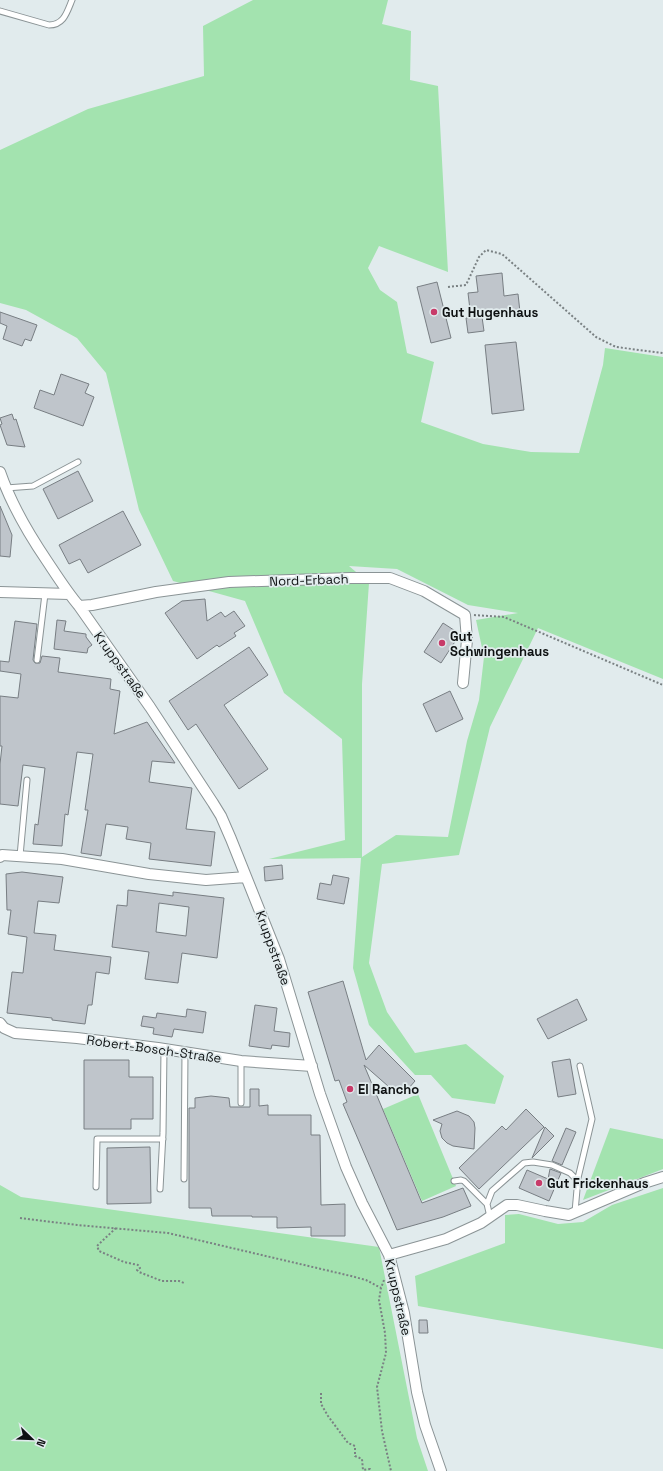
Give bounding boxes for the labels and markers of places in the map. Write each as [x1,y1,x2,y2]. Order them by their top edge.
place label: Gut Hugenhaus [442,304,539,321]
marker: Gut Hugenhaus [429,307,439,317]
place label: Gut Schwingenhaus [450,628,549,660]
marker: Gut Schwingenhaus [437,638,447,648]
place label: El Rancho [358,1081,419,1098]
marker: El Rancho [345,1084,355,1094]
place label: Gut Frickenhaus [547,1175,649,1192]
marker: Gut Frickenhaus [534,1178,544,1188]

